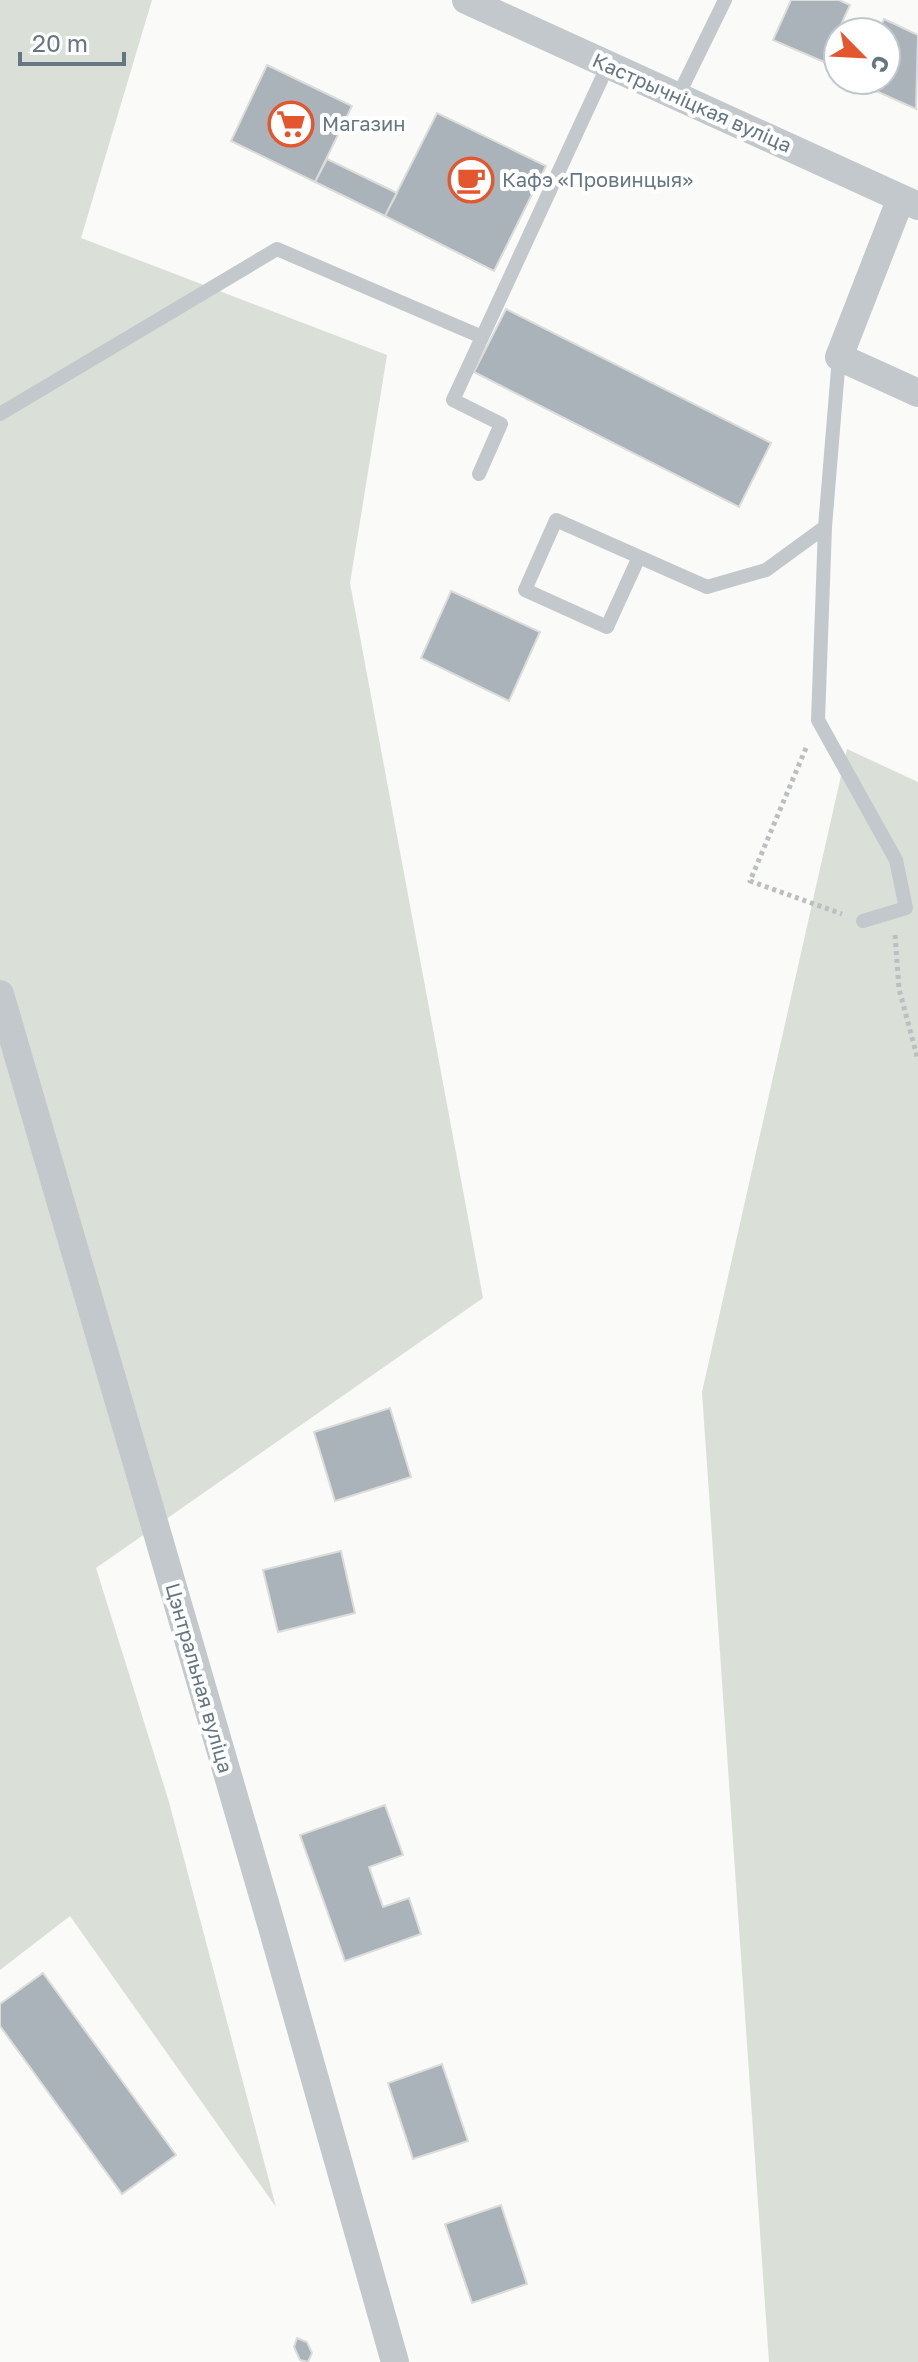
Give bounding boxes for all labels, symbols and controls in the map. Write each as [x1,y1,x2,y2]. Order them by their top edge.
scale bar [20,16,124,66]
north arrow [822,16,902,96]
text: 20 m [32,28,88,57]
street label: Кастрычніцкая вуліца [589,47,796,157]
text: С [865,52,896,77]
supermarket icon: Магазин [267,100,315,148]
place label: Магазин [322,111,406,135]
cafe icon: Кафэ «Провинцыя» [447,156,495,204]
place label: Кафэ «Провинцыя» [502,167,693,191]
street label: Цэнтральная вуліца [161,1580,239,1775]

